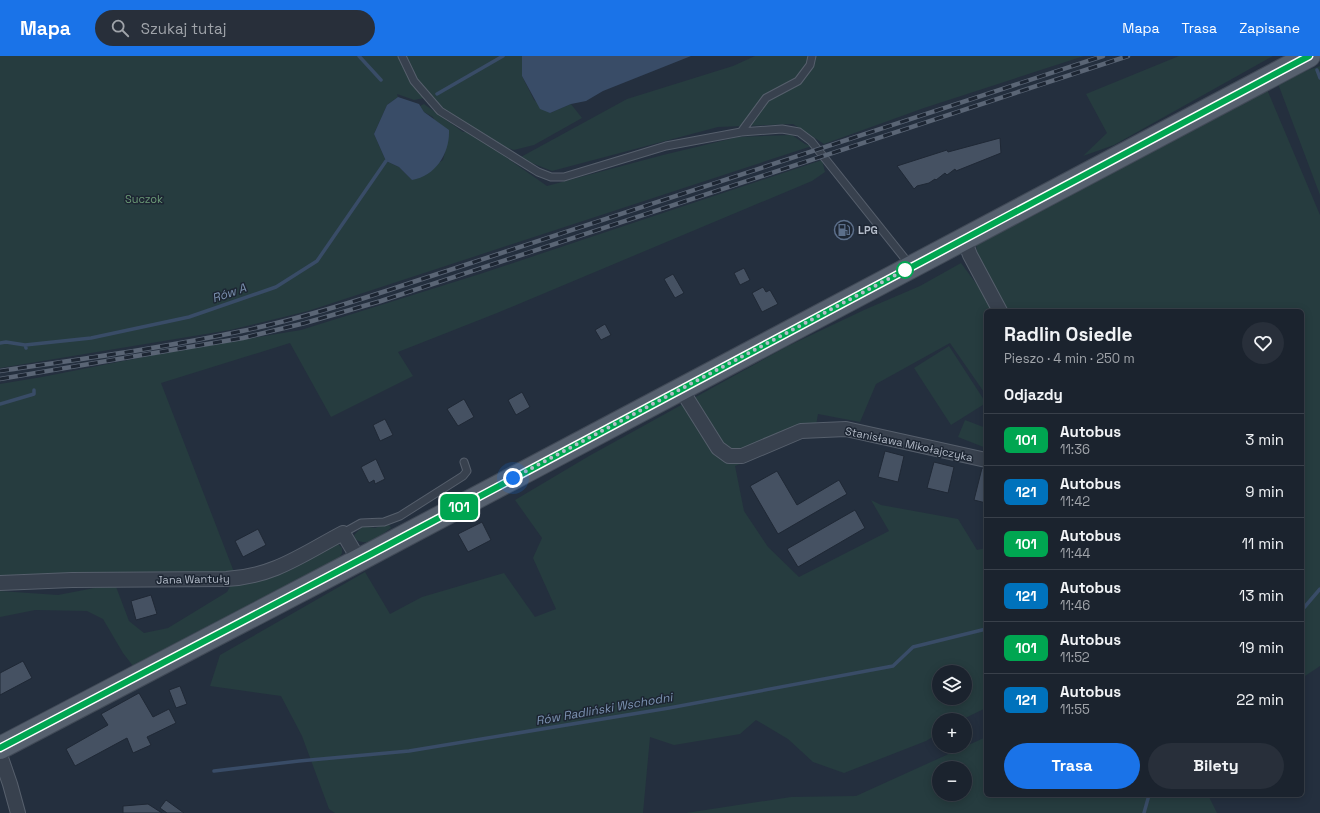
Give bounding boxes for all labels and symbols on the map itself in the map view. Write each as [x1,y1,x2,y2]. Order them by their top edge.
park label: Suczok [125,192,163,206]
fuel station icon: LPG [833,219,855,241]
place label: LPG [858,223,878,237]
unlabelled marker [896,261,914,279]
water label: Rów A [210,280,249,306]
street label: Stanisława Mikołajczyka [844,424,975,465]
your location [503,468,523,488]
line badge: 101 [436,494,482,520]
street label: Jana Wantuły [156,571,230,587]
water label: Rów Radliński Wschodni [534,689,676,729]

